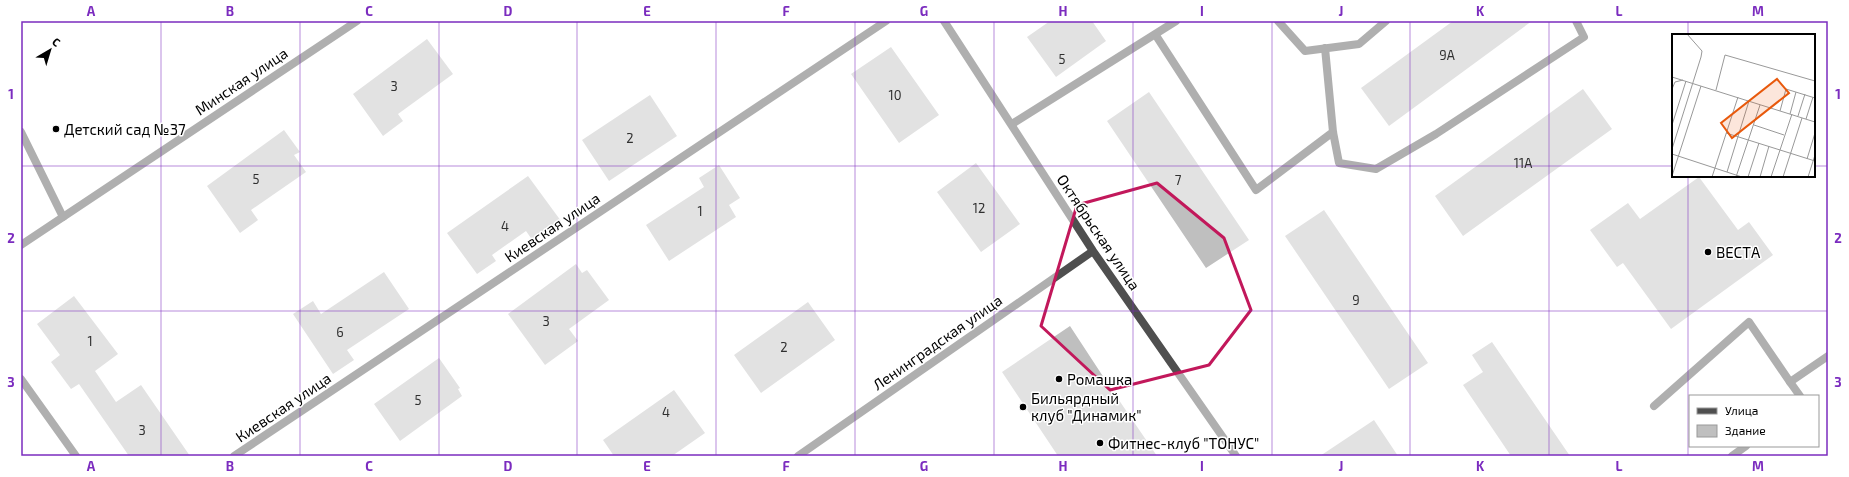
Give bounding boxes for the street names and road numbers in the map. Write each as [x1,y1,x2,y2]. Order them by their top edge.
street label: Минская улица [191,43,291,119]
street label: Октябрьская улица [1053,171,1144,294]
street label: Киевская улица [501,188,604,266]
street label: Ленинградская улица [869,290,1006,394]
street label: Киевская улица [232,368,335,446]

